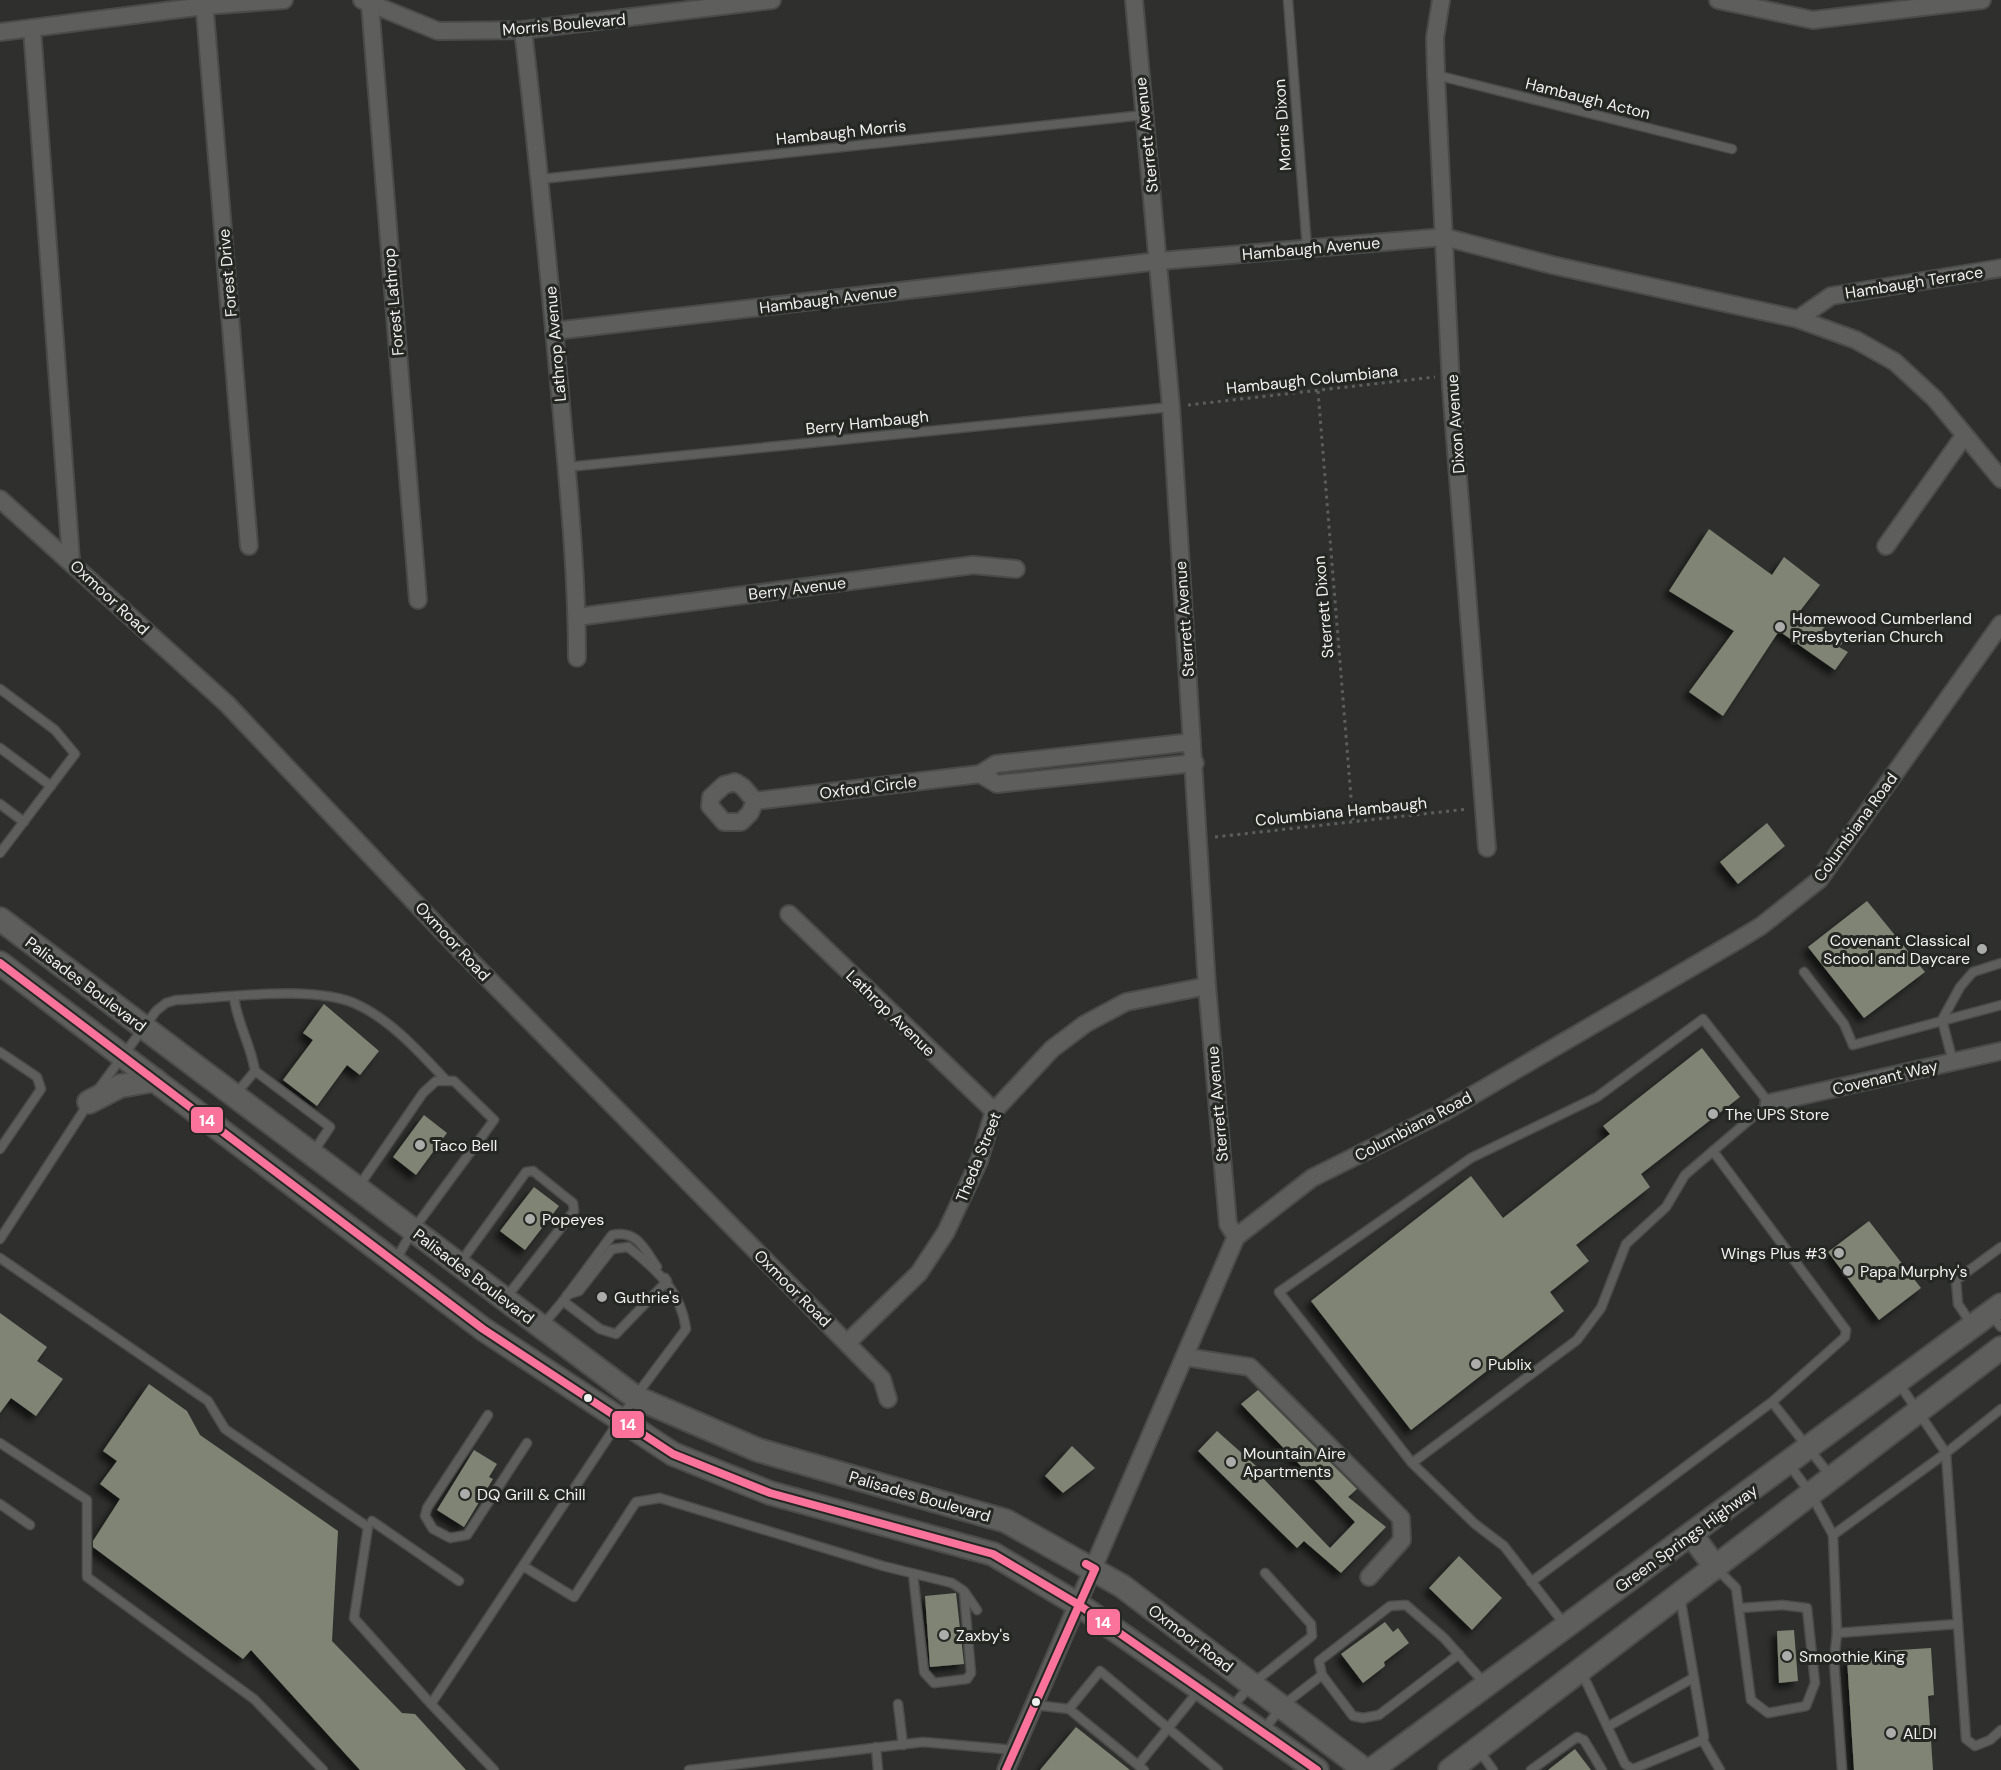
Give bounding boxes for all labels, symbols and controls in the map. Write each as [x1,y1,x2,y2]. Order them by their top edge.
street label: Morris Boulevard [501,9,627,40]
street label: Hambaugh Acton [1523,73,1653,124]
street label: Sterrett Avenue [1130,76,1163,194]
street label: Morris Dixon [1269,78,1296,172]
street label: Hambaugh Morris [775,115,907,150]
street label: Forest Drive [213,228,242,318]
street label: Hambaugh Avenue [1241,232,1381,265]
street label: Forest Lathrop [378,247,409,357]
street label: Hambaugh Terrace [1844,261,1985,304]
street label: Hambaugh Avenue [758,281,898,318]
street label: Lathrop Avenue [540,285,571,403]
street label: Hambaugh Columbiana [1225,360,1399,399]
street label: Dixon Avenue [1442,373,1469,474]
street label: Berry Hambaugh [804,406,930,439]
street label: Oxmoor Road [66,555,154,639]
street label: Sterrett Dixon [1309,555,1338,659]
street label: Sterrett Avenue [1170,560,1199,678]
street label: Berry Avenue [747,572,847,605]
place label: Homewood Cumberland Presbyterian Church [1792,608,1972,647]
marker: Homewood Cumberland Presbyterian Church [1773,620,1787,634]
street label: Columbiana Road [1809,769,1902,886]
street label: Oxford Circle [818,771,918,804]
street label: Columbiana Hambaugh [1254,792,1428,831]
street label: Oxmoor Road [411,897,495,985]
place label: Covenant Classical School and Daycare [1823,930,1970,969]
street label: Palisades Boulevard [21,932,150,1037]
marker: Covenant Classical School and Daycare [1975,942,1989,956]
street label: Lathrop Avenue [842,965,940,1061]
street label: Sterrett Avenue [1202,1045,1233,1163]
street label: Covenant Way [1830,1055,1940,1100]
street label: Columbiana Road [1351,1087,1476,1166]
place label: The UPS Store [1725,1104,1829,1125]
line badge: 14 [190,1106,224,1134]
marker: The UPS Store [1706,1107,1720,1121]
street label: Theda Street [951,1109,1006,1205]
text: 14 [199,1110,215,1131]
place label: Taco Bell [432,1135,497,1156]
marker: Taco Bell [413,1138,427,1152]
place label: Popeyes [542,1209,604,1230]
marker: Popeyes [523,1212,537,1226]
street label: Palisades Boulevard [409,1224,538,1329]
place label: Wings Plus #3 [1721,1243,1827,1264]
street label: Oxmoor Road [750,1245,836,1331]
marker: Wings Plus #3 [1832,1246,1846,1260]
place label: Papa Murphy's [1860,1261,1968,1282]
marker: Papa Murphy's [1841,1264,1855,1278]
place label: Guthrie's [614,1287,680,1308]
marker: Guthrie's [595,1290,609,1304]
place label: Publix [1488,1354,1532,1375]
marker: Publix [1469,1357,1483,1371]
unlabelled marker [582,1392,594,1404]
line badge: 14 [611,1410,645,1439]
text: 14 [620,1414,636,1435]
place label: Mountain Aire Apartments [1243,1443,1346,1482]
marker: Mountain Aire Apartments [1224,1455,1238,1469]
street label: Palisades Boulevard [847,1466,993,1527]
street label: Green Springs Highway [1611,1480,1762,1597]
place label: DQ Grill & Chill [477,1484,586,1505]
marker: DQ Grill & Chill [458,1487,472,1501]
street label: Oxmoor Road [1144,1600,1237,1677]
line badge: 14 [1086,1608,1121,1636]
text: 14 [1095,1612,1111,1633]
place label: Zaxby's [956,1625,1010,1646]
marker: Zaxby's [937,1628,951,1642]
place label: Smoothie King [1799,1646,1905,1667]
marker: Smoothie King [1780,1649,1794,1663]
unlabelled marker [1030,1696,1042,1708]
place label: ALDI [1903,1723,1937,1744]
marker: ALDI [1884,1726,1898,1740]

